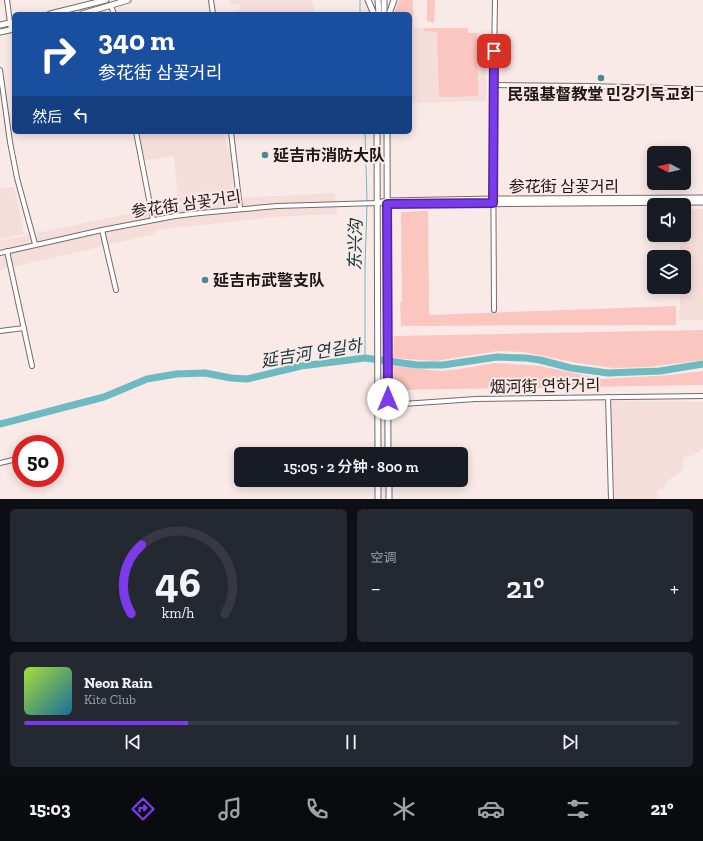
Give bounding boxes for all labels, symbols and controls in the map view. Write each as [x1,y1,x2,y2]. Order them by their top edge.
text: 340 m [98,24,175,57]
icon: right [32,28,84,80]
pin [477,34,511,68]
icon: arrive [483,40,505,62]
text: 参花街 삼꽃거리 [98,62,222,84]
marker: 民强基督教堂 민강기독교회 [596,73,606,83]
place label: 民强基督教堂 민강기독교회 [507,85,695,104]
icon: left [70,104,92,126]
text: 然后 [32,108,62,126]
place label: 延吉市消防大队 [273,146,385,165]
north arrow [647,146,691,190]
map controls [647,146,691,294]
marker: 延吉市消防大队 [260,150,270,160]
street label: 参花街 삼꽃거리 [509,177,619,196]
street label: 参花街 삼꽃거리 [130,187,242,221]
button: sound [647,198,691,242]
water label: 东兴沟 [345,217,365,271]
button: layers [647,250,691,294]
place label: 延吉市武警支队 [213,271,325,290]
marker: 延吉市武警支队 [200,275,210,285]
water label: 延吉河 연길하 [259,335,365,371]
street label: 烟河街 연하거리 [490,376,600,396]
position arrow [367,378,409,420]
speed limit sign: 50 [12,435,64,487]
text: 15:05 · 2 分钟 · 800 m [283,458,419,476]
text: 空调 [371,550,397,565]
text: 46 [155,557,201,607]
text: 21° [506,570,545,606]
text: − [371,575,381,602]
text: + [670,575,679,602]
text: km/h [162,604,195,621]
text: Neon Rain [84,674,152,692]
text: Kite Club [84,692,136,707]
icon: previous [122,731,144,753]
icon: pause [340,731,362,753]
icon: next [559,731,581,753]
icon: directions [129,795,157,823]
icon: music [216,795,244,823]
icon: phone [303,795,331,823]
icon: climate [390,795,418,823]
icon: car [477,795,505,823]
icon: filters [564,795,592,823]
text: 15:03 [29,798,71,820]
text: 21° [650,798,674,820]

